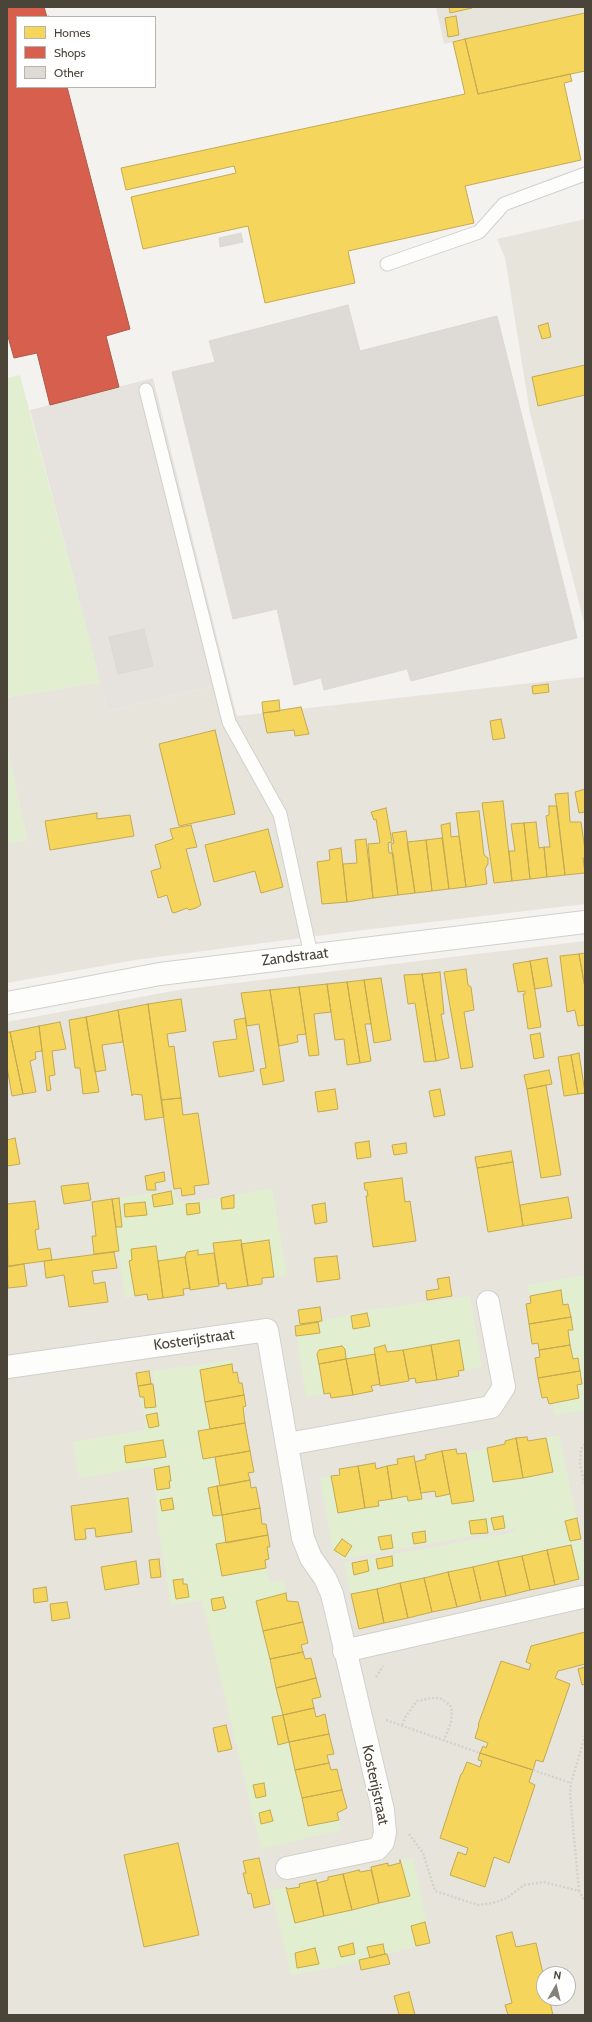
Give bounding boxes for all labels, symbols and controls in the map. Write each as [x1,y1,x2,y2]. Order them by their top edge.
legend [16,16,156,88]
text: Homes [54,25,91,40]
text: Shops [54,45,86,60]
text: Other [54,65,84,80]
street label: Zandstraat [261,944,329,970]
street label: Kosterijstraat [152,1325,236,1355]
street label: Kosterijstraat [358,1743,392,1827]
north arrow [536,1966,576,2006]
text: N [553,1968,562,1983]

